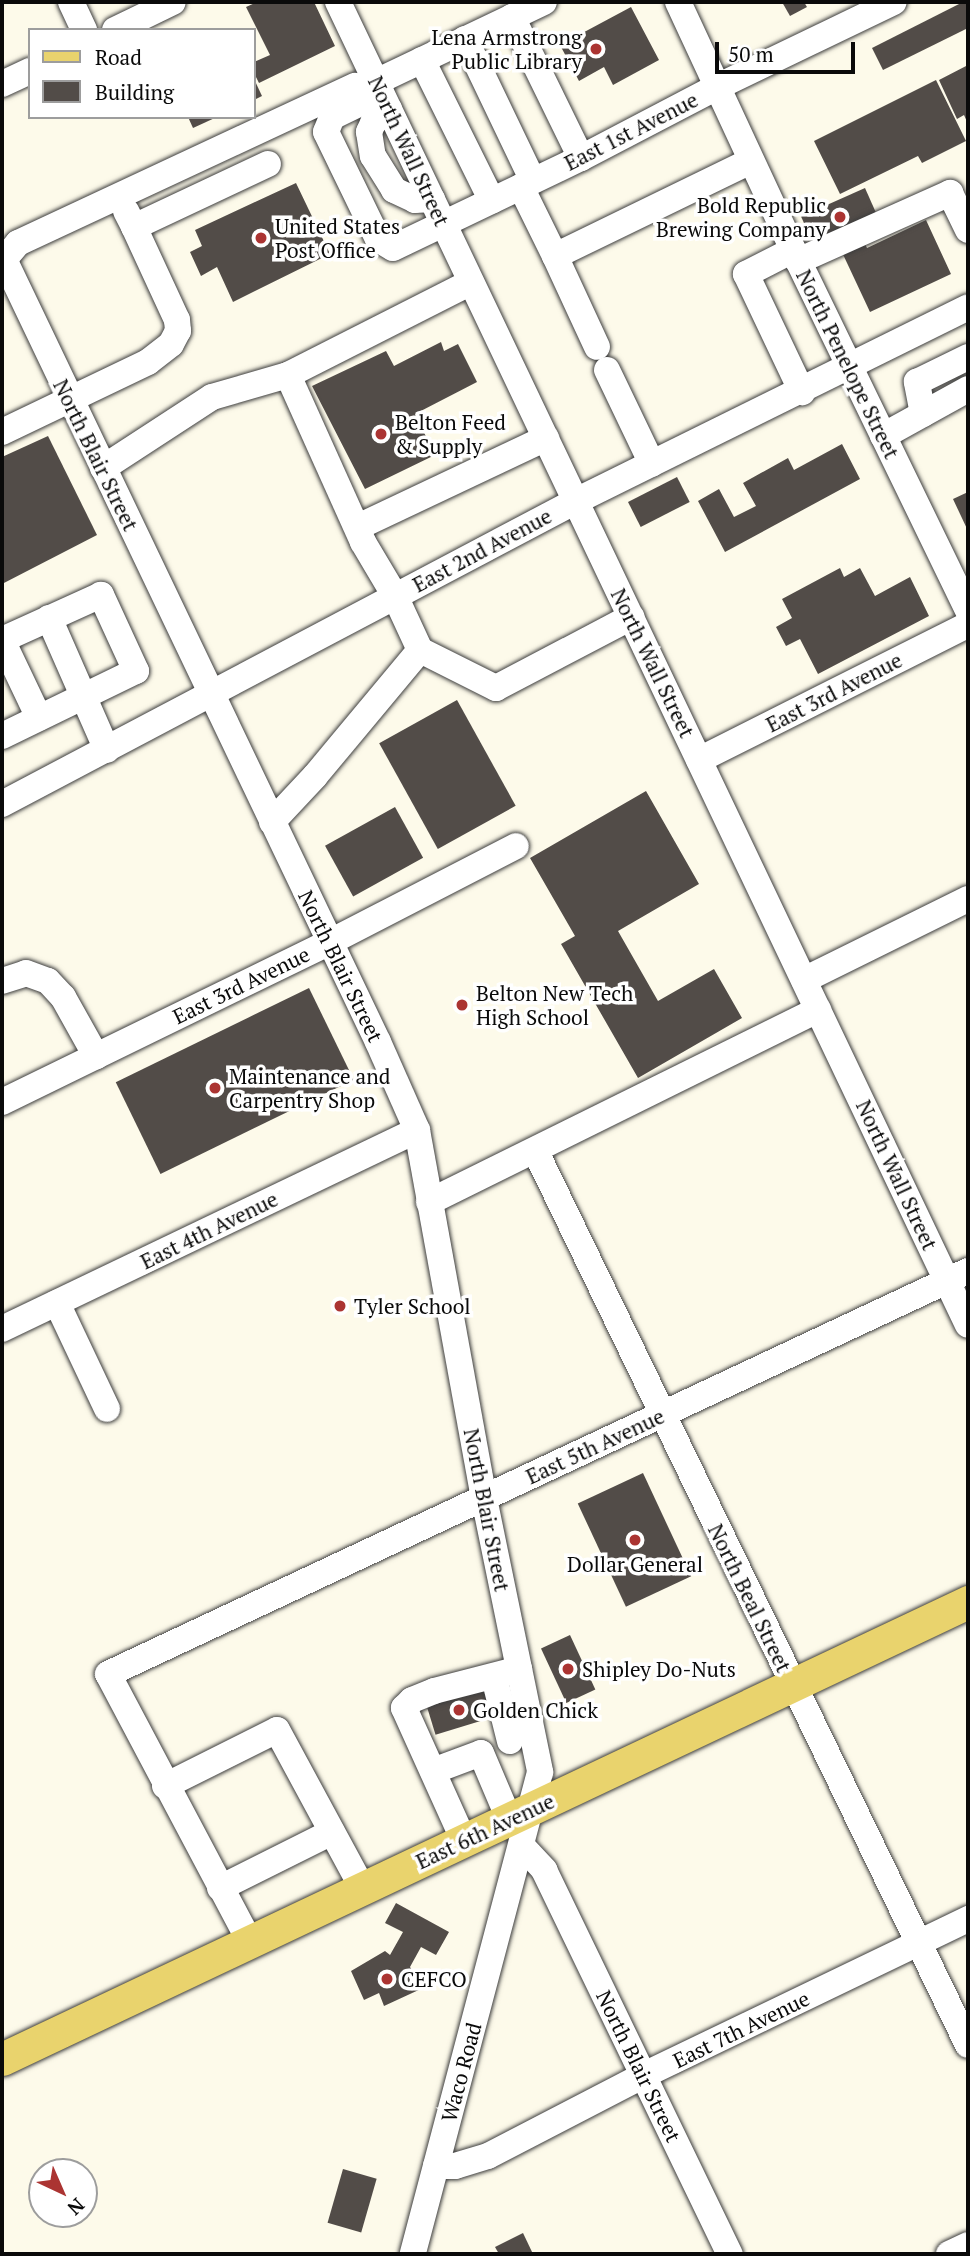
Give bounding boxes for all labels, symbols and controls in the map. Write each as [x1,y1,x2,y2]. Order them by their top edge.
place label: Lena Armstrong Public Library [431,24,582,74]
legend [28,28,256,119]
scale bar [718,28,858,72]
text: 50 m [728,40,774,68]
marker: Lena Armstrong Public Library [588,41,604,57]
text: Road [95,43,142,71]
street label: North Wall Street [363,72,455,230]
text: Building [95,78,174,106]
street label: East 1st Avenue [560,86,702,176]
place label: Bold Republic Brewing Company [656,192,826,242]
marker: Bold Republic Brewing Company [832,209,848,225]
place label: United States Post Office [275,213,400,263]
marker: United States Post Office [253,230,269,246]
street label: North Penelope Street [791,265,905,463]
street label: North Blair Street [48,375,144,535]
place label: Belton Feed & Supply [395,409,506,459]
marker: Belton Feed & Supply [373,426,389,442]
street label: East 2nd Avenue [408,503,556,597]
street label: North Wall Street [606,584,700,742]
street label: East 3rd Avenue [762,647,906,737]
street label: North Blair Street [293,886,389,1046]
street label: East 3rd Avenue [168,941,314,1029]
place label: Belton New Tech High School [476,980,633,1030]
marker: Belton New Tech High School [454,997,470,1013]
place label: Maintenance and Carpentry Shop [229,1063,390,1113]
marker: Maintenance and Carpentry Shop [207,1080,223,1096]
street label: North Wall Street [851,1096,943,1254]
street label: East 4th Avenue [136,1186,282,1274]
place label: Tyler School [354,1293,471,1319]
marker: Tyler School [332,1298,348,1314]
street label: East 5th Avenue [522,1403,668,1489]
street label: North Blair Street [459,1426,515,1594]
street label: North Beal Street [703,1520,797,1676]
marker: Dollar General [627,1532,643,1548]
place label: Dollar General [567,1551,703,1577]
place label: Shipley Do-Nuts [582,1656,736,1682]
marker: Shipley Do-Nuts [560,1661,576,1677]
place label: Golden Chick [473,1697,598,1723]
marker: Golden Chick [451,1702,467,1718]
street label: East 6th Avenue [412,1788,558,1874]
place label: CEFCO [401,1966,467,1992]
marker: CEFCO [379,1971,395,1987]
street label: East 7th Avenue [668,1985,814,2073]
street label: North Blair Street [591,1986,687,2146]
street label: Waco Road [436,2020,486,2124]
north arrow [28,2158,98,2228]
text: N [63,2193,90,2221]

